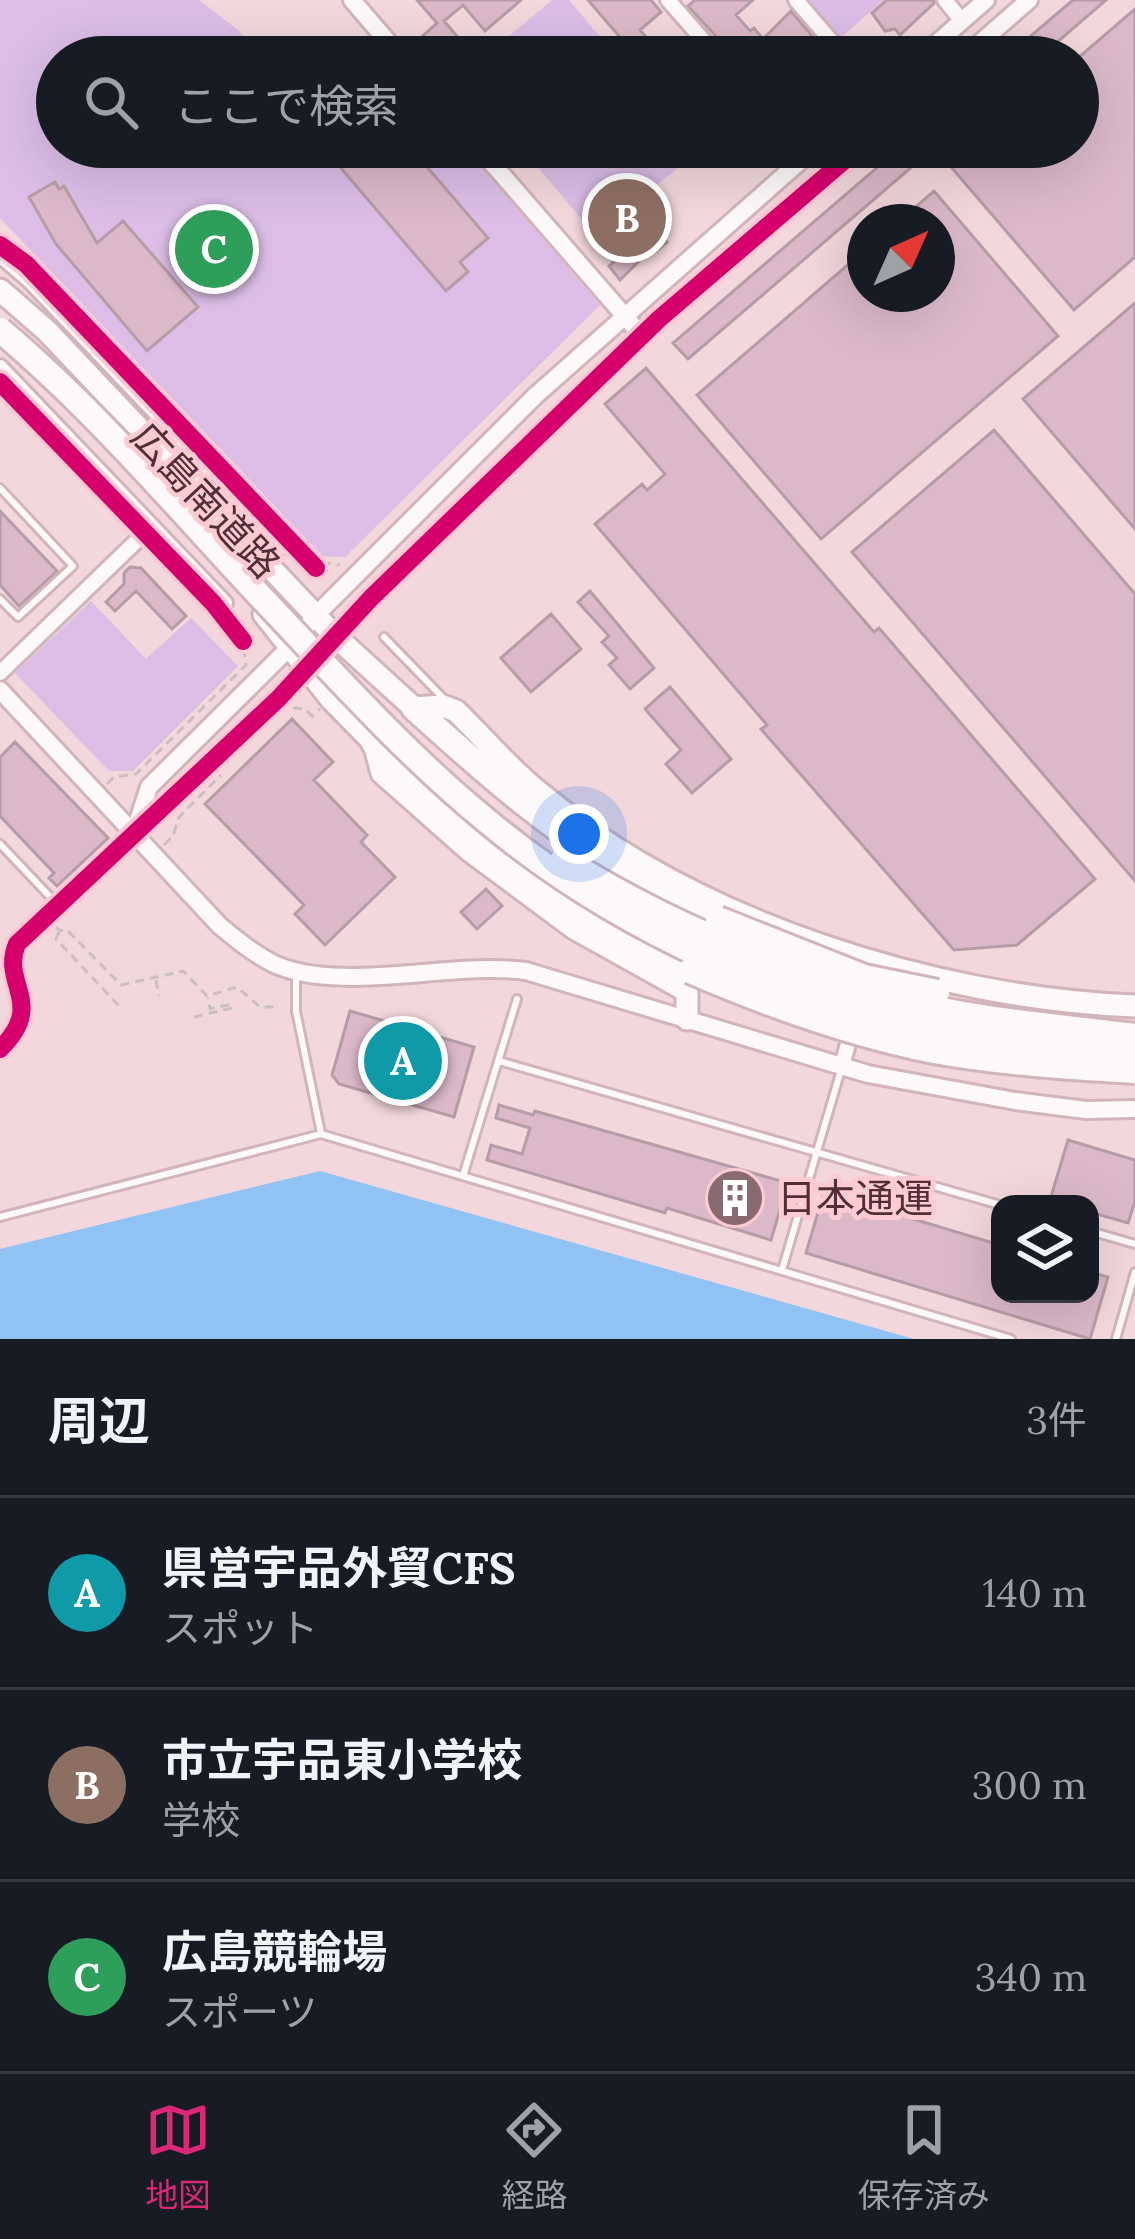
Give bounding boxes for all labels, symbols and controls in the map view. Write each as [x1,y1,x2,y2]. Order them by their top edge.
search box [36,36,1099,168]
icon: search [78,69,144,135]
text: ここで検索 [174,77,399,134]
pin: B [588,173,666,263]
pin: C [175,204,253,294]
north arrow [847,204,955,312]
street label: 広島南道路 [121,412,291,588]
your location [549,804,609,864]
pin: A [364,1016,442,1106]
building icon: 日本通運 [704,1167,766,1229]
place label: 日本通運 [777,1173,933,1223]
map controls [991,1195,1099,1303]
button: layers [991,1195,1099,1303]
text: 周辺 [48,1388,150,1453]
text: 3件 [1026,1395,1087,1445]
text: 県営宇品外貿CFS [162,1539,516,1596]
text: A [74,1568,100,1618]
text: 140 m [982,1568,1087,1618]
text: スポット [162,1603,318,1653]
text: 市立宇品東小学校 [162,1731,522,1788]
text: B [74,1760,100,1810]
text: 300 m [972,1760,1087,1810]
text: 学校 [162,1795,240,1845]
text: 広島競輪場 [162,1923,387,1980]
text: C [74,1952,100,2002]
text: 340 m [975,1952,1087,2002]
text: スポーツ [162,1987,317,2037]
tab: 地図 [145,2097,211,2217]
tab: 経路 [501,2097,567,2217]
tab: 保存済み [858,2097,990,2217]

